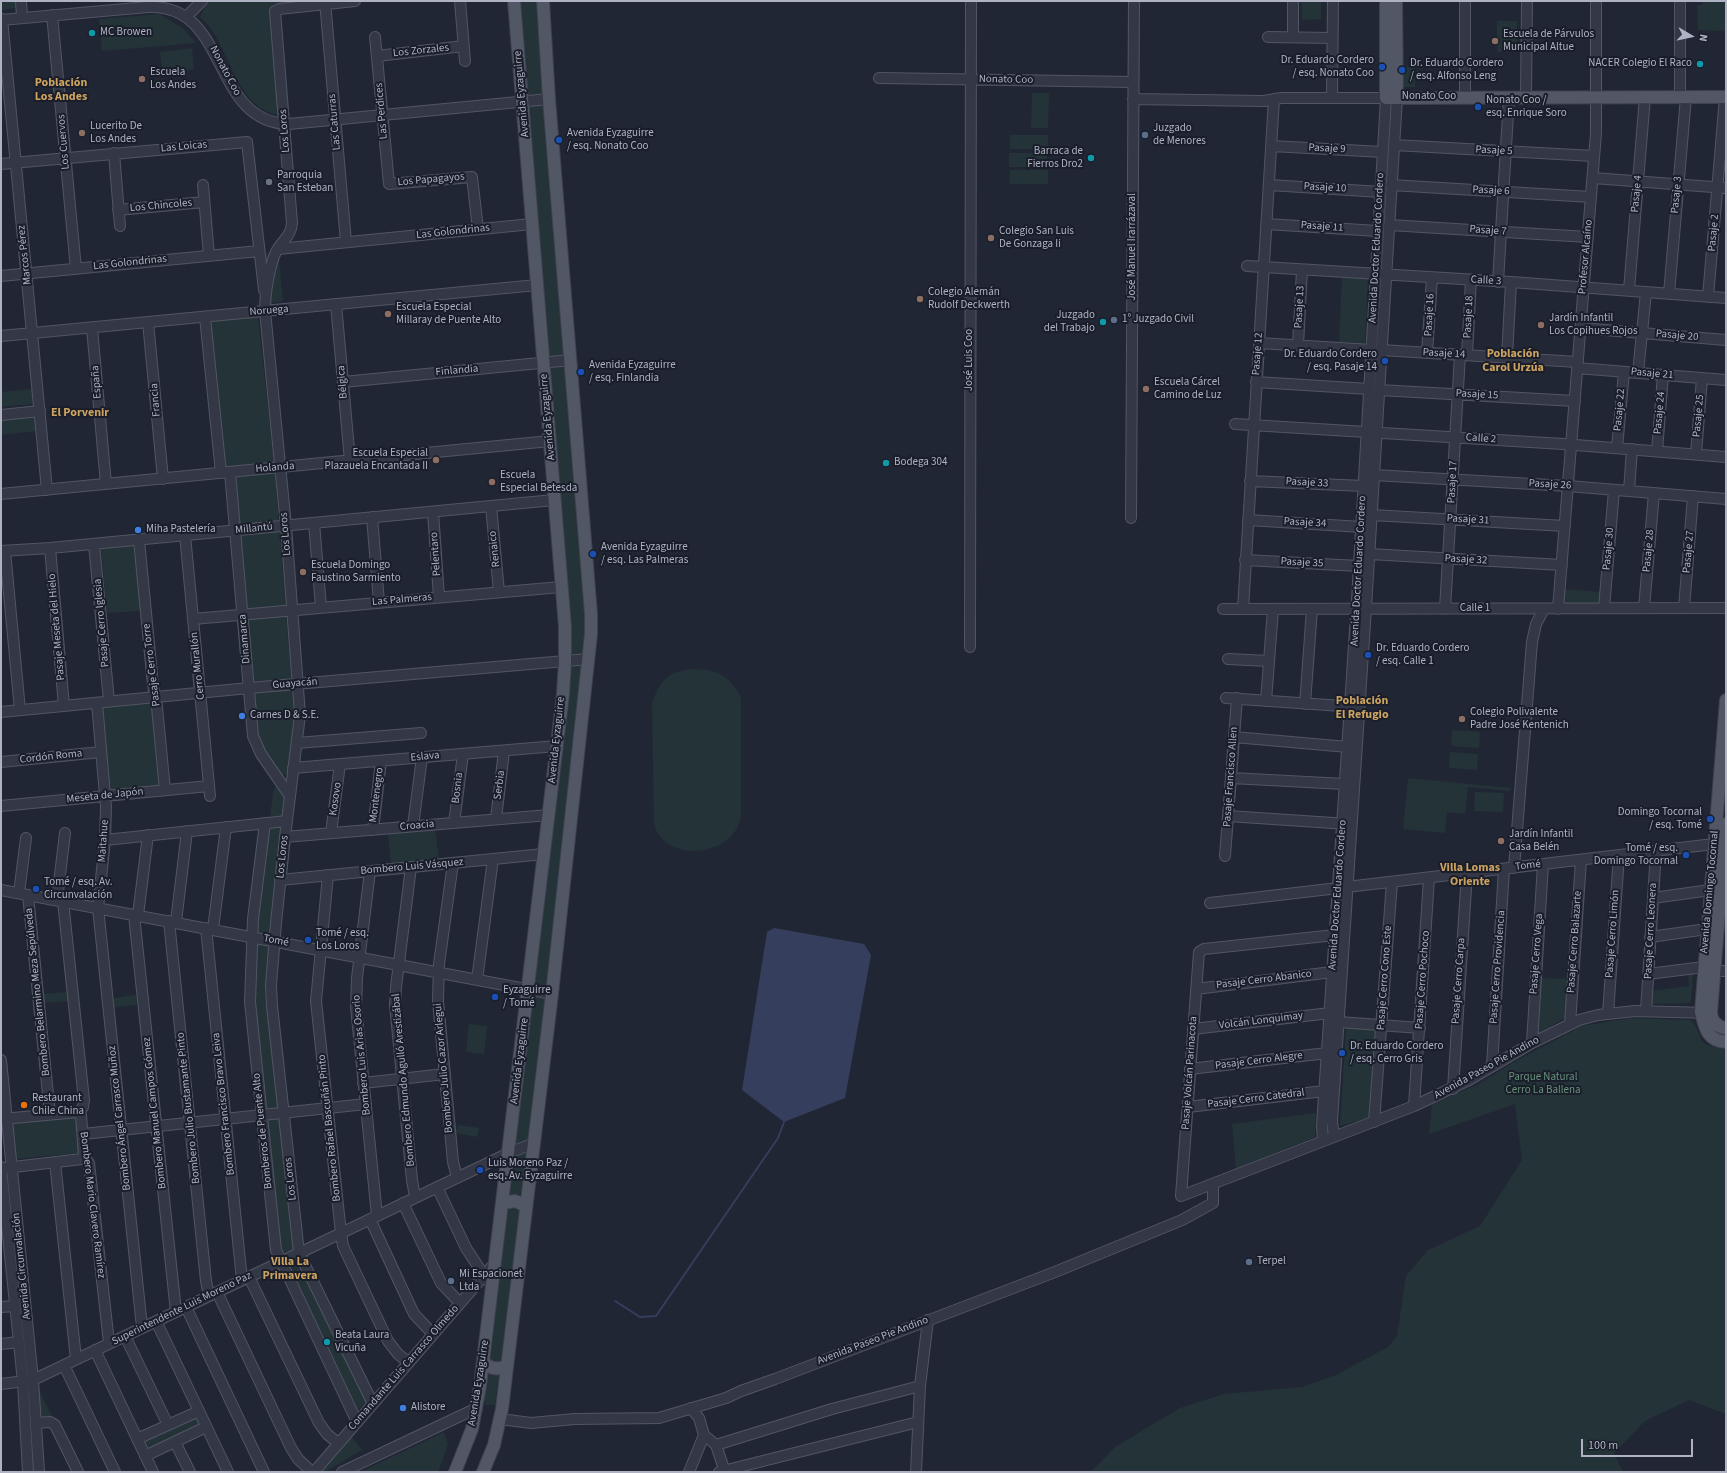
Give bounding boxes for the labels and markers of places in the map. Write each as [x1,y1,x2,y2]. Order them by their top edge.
place label: MC Browen [100,26,152,40]
marker: MC Browen [87,28,97,38]
place label: Escuela de Párvulos Municipal Altue [1503,28,1594,54]
marker: Escuela de Párvulos Municipal Altue [1490,36,1500,46]
place label: Dr. Eduardo Cordero / esq. Nonato Coo [1281,54,1374,80]
place label: Dr. Eduardo Cordero / esq. Alfonso Leng [1410,57,1503,83]
place label: NACER Colegio El Raco [1588,57,1692,71]
marker: NACER Colegio El Raco [1695,59,1705,69]
marker: Dr. Eduardo Cordero / esq. Nonato Coo [1377,62,1387,72]
marker: Dr. Eduardo Cordero / esq. Alfonso Leng [1397,65,1407,75]
place label: Escuela Los Andes [150,66,196,92]
marker: Escuela Los Andes [137,74,147,84]
place label: Nonato Coo / esq. Enrique Soro [1486,94,1567,120]
marker: Nonato Coo / esq. Enrique Soro [1473,102,1483,112]
place label: Lucerito De Los Andes [90,120,142,146]
place label: Juzgado de Menores [1153,122,1206,148]
place label: Avenida Eyzaguirre / esq. Nonato Coo [567,127,654,153]
marker: Lucerito De Los Andes [77,128,87,138]
marker: Juzgado de Menores [1140,130,1150,140]
marker: Avenida Eyzaguirre / esq. Nonato Coo [554,135,564,145]
place label: Barraca de Fierros Dro2 [1027,145,1083,171]
marker: Barraca de Fierros Dro2 [1086,153,1096,163]
place label: Parroquia San Esteban [277,169,333,195]
marker: Parroquia San Esteban [264,177,274,187]
place label: Colegio San Luis De Gonzaga Ii [999,225,1074,251]
marker: Colegio San Luis De Gonzaga Ii [986,233,996,243]
place label: Colegio Alemán Rudolf Deckwerth [928,286,1010,312]
marker: Colegio Alemán Rudolf Deckwerth [915,294,925,304]
place label: Escuela Especial Millaray de Puente Alto [396,301,501,327]
marker: Escuela Especial Millaray de Puente Alto [383,309,393,319]
place label: Juzgado del Trabajo [1044,309,1095,335]
place label: Jardín Infantil Los Copihues Rojos [1549,312,1638,338]
place label: 1° Juzgado Civil [1122,313,1194,327]
marker: 1° Juzgado Civil [1109,315,1119,325]
marker: Juzgado del Trabajo [1098,317,1108,327]
marker: Jardín Infantil Los Copihues Rojos [1536,320,1546,330]
place label: Dr. Eduardo Cordero / esq. Pasaje 14 [1284,348,1377,374]
marker: Dr. Eduardo Cordero / esq. Pasaje 14 [1380,356,1390,366]
place label: Avenida Eyzaguirre / esq. Finlandia [589,359,676,385]
marker: Avenida Eyzaguirre / esq. Finlandia [576,367,586,377]
place label: Escuela Cárcel Camino de Luz [1154,376,1221,402]
marker: Escuela Cárcel Camino de Luz [1141,384,1151,394]
place label: Escuela Especial Plazauela Encantada II [325,447,428,473]
marker: Escuela Especial Plazauela Encantada II [431,455,441,465]
place label: Bodega 304 [894,456,947,470]
marker: Bodega 304 [881,458,891,468]
place label: Escuela Especial Betesda [500,469,577,495]
marker: Escuela Especial Betesda [487,477,497,487]
place label: Miha Pastelería [146,523,215,537]
marker: Miha Pastelería [133,525,143,535]
place label: Avenida Eyzaguirre / esq. Las Palmeras [601,541,688,567]
marker: Avenida Eyzaguirre / esq. Las Palmeras [588,549,598,559]
place label: Escuela Domingo Faustino Sarmiento [311,559,401,585]
marker: Escuela Domingo Faustino Sarmiento [298,567,308,577]
place label: Dr. Eduardo Cordero / esq. Calle 1 [1376,642,1469,668]
marker: Dr. Eduardo Cordero / esq. Calle 1 [1363,650,1373,660]
place label: Colegio Polivalente Padre José Kentenich [1470,706,1569,732]
place label: Carnes D & S.E. [250,709,319,723]
marker: Carnes D & S.E. [237,711,247,721]
marker: Colegio Polivalente Padre José Kentenich [1457,714,1467,724]
place label: Domingo Tocornal / esq. Tomé [1618,806,1702,832]
marker: Domingo Tocornal / esq. Tomé [1705,814,1715,824]
place label: Jardín Infantil Casa Belén [1509,828,1573,854]
marker: Jardín Infantil Casa Belén [1496,836,1506,846]
place label: Tomé / esq. Domingo Tocornal [1594,842,1678,868]
marker: Tomé / esq. Domingo Tocornal [1681,850,1691,860]
place label: Tomé / esq. Av. Circunvalación [44,876,112,902]
marker: Tomé / esq. Av. Circunvalación [31,884,41,894]
place label: Tomé / esq. Los Loros [316,927,369,953]
marker: Tomé / esq. Los Loros [303,935,313,945]
place label: Eyzaguirre / Tomé [503,984,551,1010]
marker: Eyzaguirre / Tomé [490,992,500,1002]
place label: Dr. Eduardo Cordero / esq. Cerro Gris [1350,1040,1443,1066]
marker: Dr. Eduardo Cordero / esq. Cerro Gris [1337,1048,1347,1058]
place label: Restaurant Chile China [32,1092,84,1118]
marker: Restaurant Chile China [19,1100,29,1110]
place label: Luis Moreno Paz / esq. Av. Eyzaguirre [488,1157,572,1183]
marker: Luis Moreno Paz / esq. Av. Eyzaguirre [475,1165,485,1175]
place label: Terpel [1257,1255,1286,1269]
marker: Terpel [1244,1257,1254,1267]
place label: Mi Espacionet Ltda [459,1268,523,1294]
marker: Mi Espacionet Ltda [446,1276,456,1286]
place label: Beata Laura Vicuña [335,1329,389,1355]
marker: Beata Laura Vicuña [322,1337,332,1347]
place label: Alistore [411,1401,446,1415]
marker: Alistore [398,1403,408,1413]

